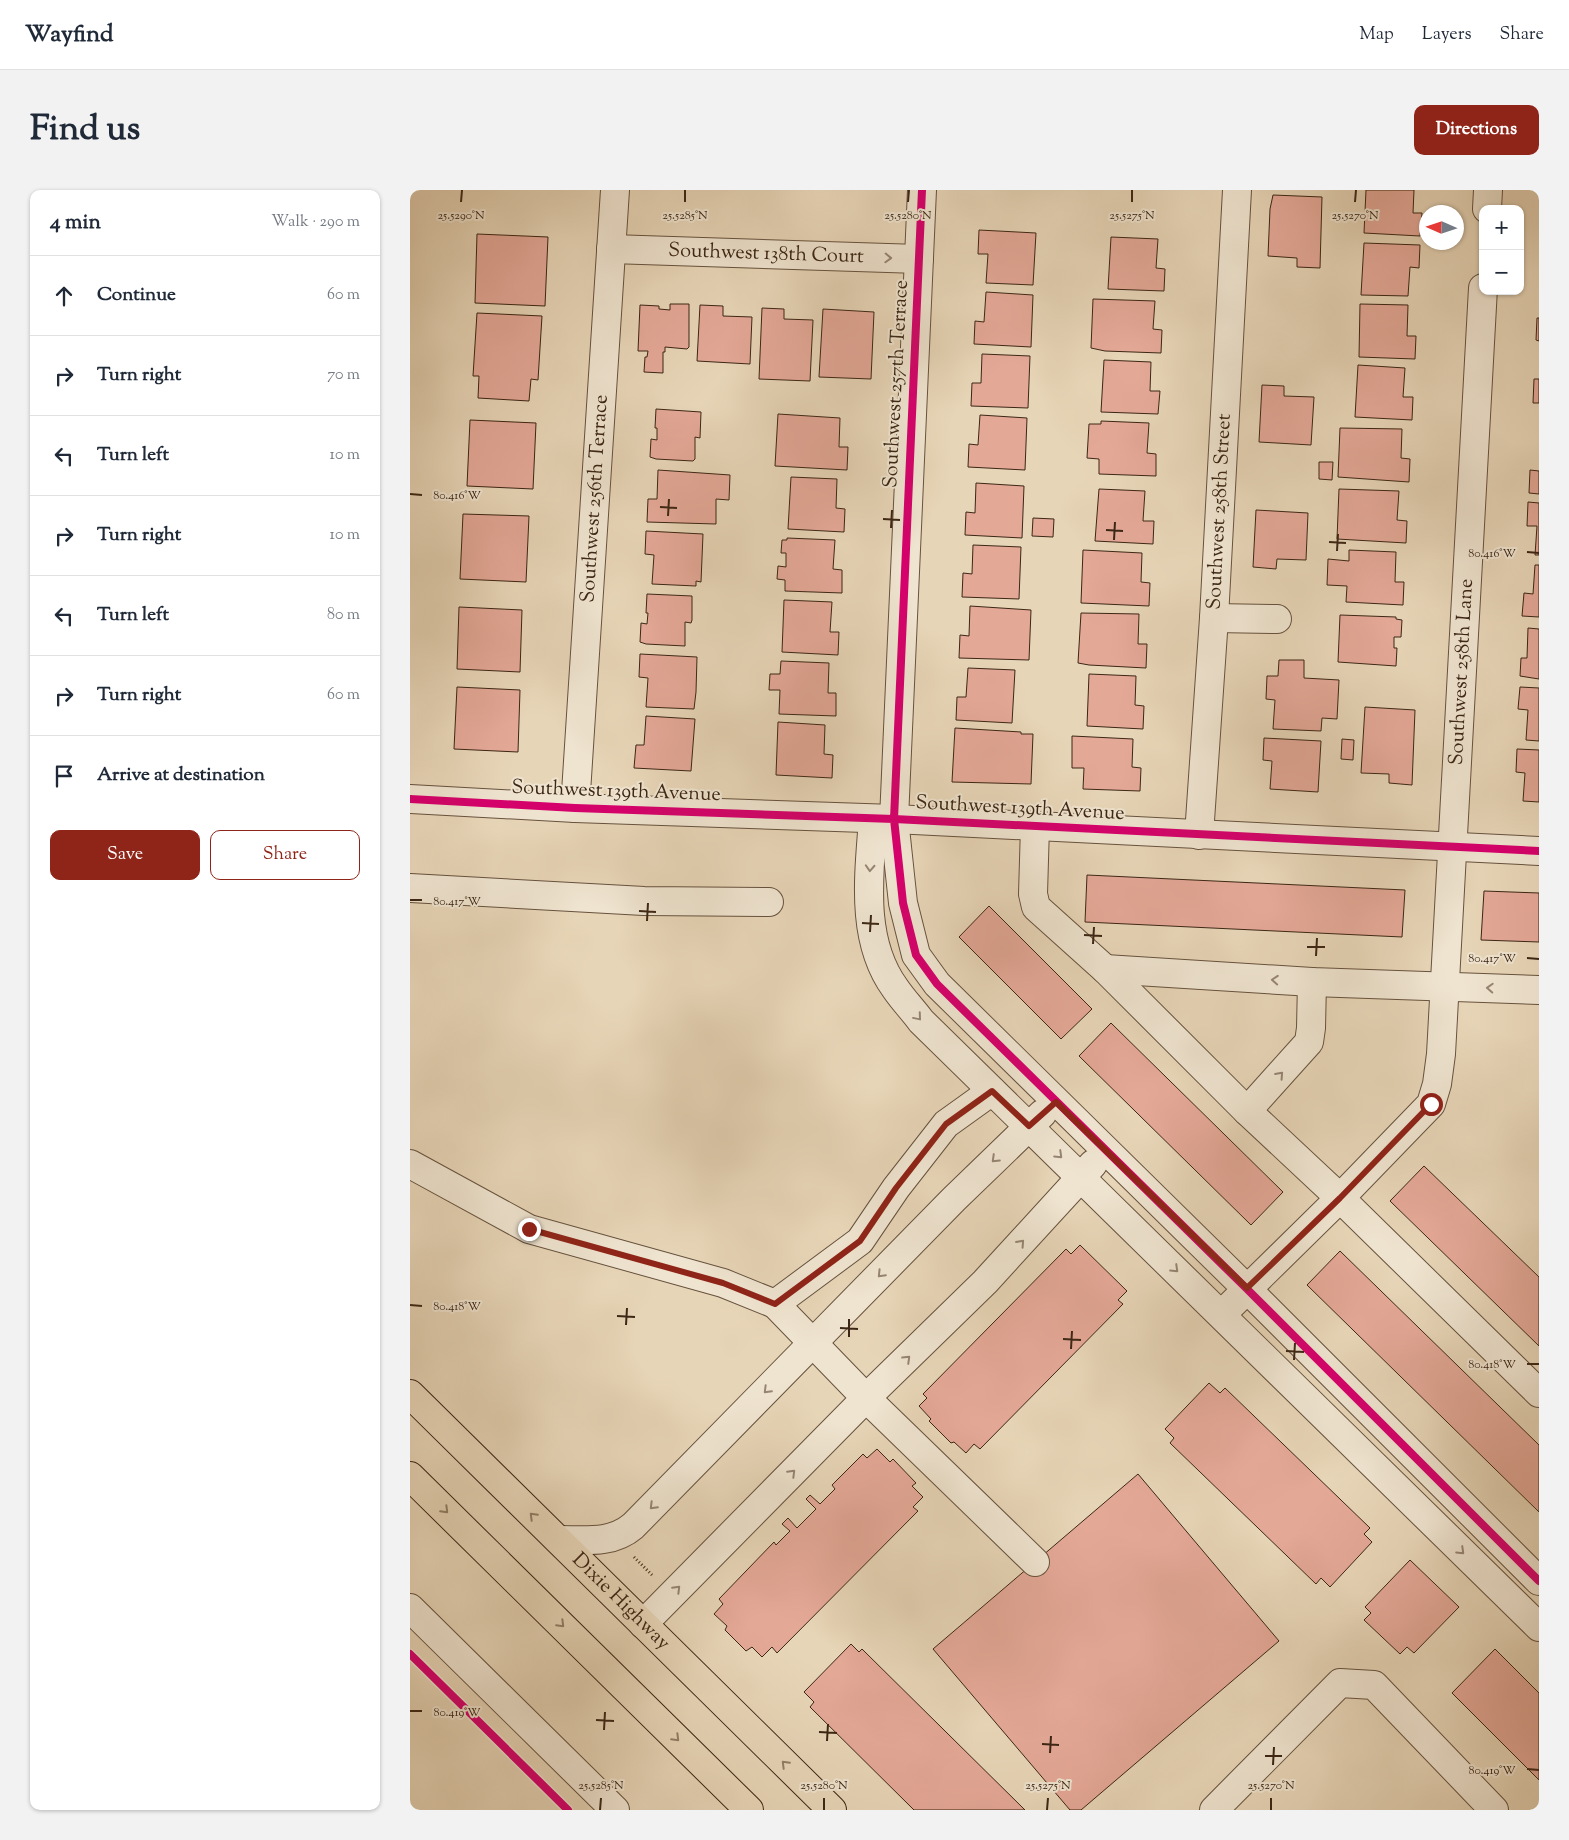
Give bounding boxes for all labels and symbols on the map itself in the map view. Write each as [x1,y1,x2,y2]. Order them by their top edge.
north arrow [1419,205,1464,250]
text: 25.5290°N [437,207,485,225]
text: 25.5285°N [662,207,708,225]
text: 25.5280°N [884,207,932,225]
text: 25.5275°N [1109,207,1155,225]
text: 25.5270°N [1331,207,1379,225]
street label: Southwest 138th Court [668,236,864,272]
one-way arrow [884,253,892,264]
street label: Southwest 257th Terrace [877,279,917,489]
street label: Southwest 256th Terrace [574,394,616,604]
street label: Southwest 258th Street [1200,413,1239,610]
text: 80.416°W [433,487,481,505]
text: 80.416°W [1468,545,1516,563]
street label: Southwest 258th Lane [1442,578,1482,766]
street label: Southwest 139th Avenue [511,774,721,810]
street label: Southwest 139th Avenue [915,789,1125,829]
one-way arrow [864,864,875,872]
text: 80.417°W [433,893,481,911]
text: 80.417°W [1468,950,1516,968]
one-way arrow [1271,975,1279,986]
one-way arrow [1486,982,1494,993]
one-way arrow [912,1011,921,1020]
one-way arrow [1274,1072,1283,1081]
route start [1420,1093,1443,1116]
one-way arrow [1053,1149,1062,1158]
one-way arrow [992,1153,1001,1162]
route end [518,1218,541,1241]
one-way arrow [1015,1239,1024,1248]
one-way arrow [1170,1263,1179,1272]
one-way arrow [878,1268,887,1277]
text: 80.418°W [433,1298,481,1316]
one-way arrow [901,1355,910,1364]
text: 80.418°W [1468,1356,1516,1374]
one-way arrow [764,1385,773,1394]
one-way arrow [786,1470,795,1479]
one-way arrow [650,1500,659,1509]
one-way arrow [439,1505,448,1514]
one-way arrow [530,1513,539,1522]
one-way arrow [1456,1545,1465,1554]
street label: Dixie Highway [565,1546,677,1657]
one-way arrow [671,1586,680,1595]
one-way arrow [555,1619,564,1628]
text: 80.419°W [433,1704,481,1722]
one-way arrow [671,1733,680,1742]
one-way arrow [782,1760,791,1769]
text: 80.419°W [1468,1762,1516,1780]
text: 25.5285°N [578,1777,624,1795]
text: 25.5280°N [800,1777,848,1795]
text: 25.5275°N [1025,1777,1071,1795]
text: 25.5270°N [1247,1777,1295,1795]

